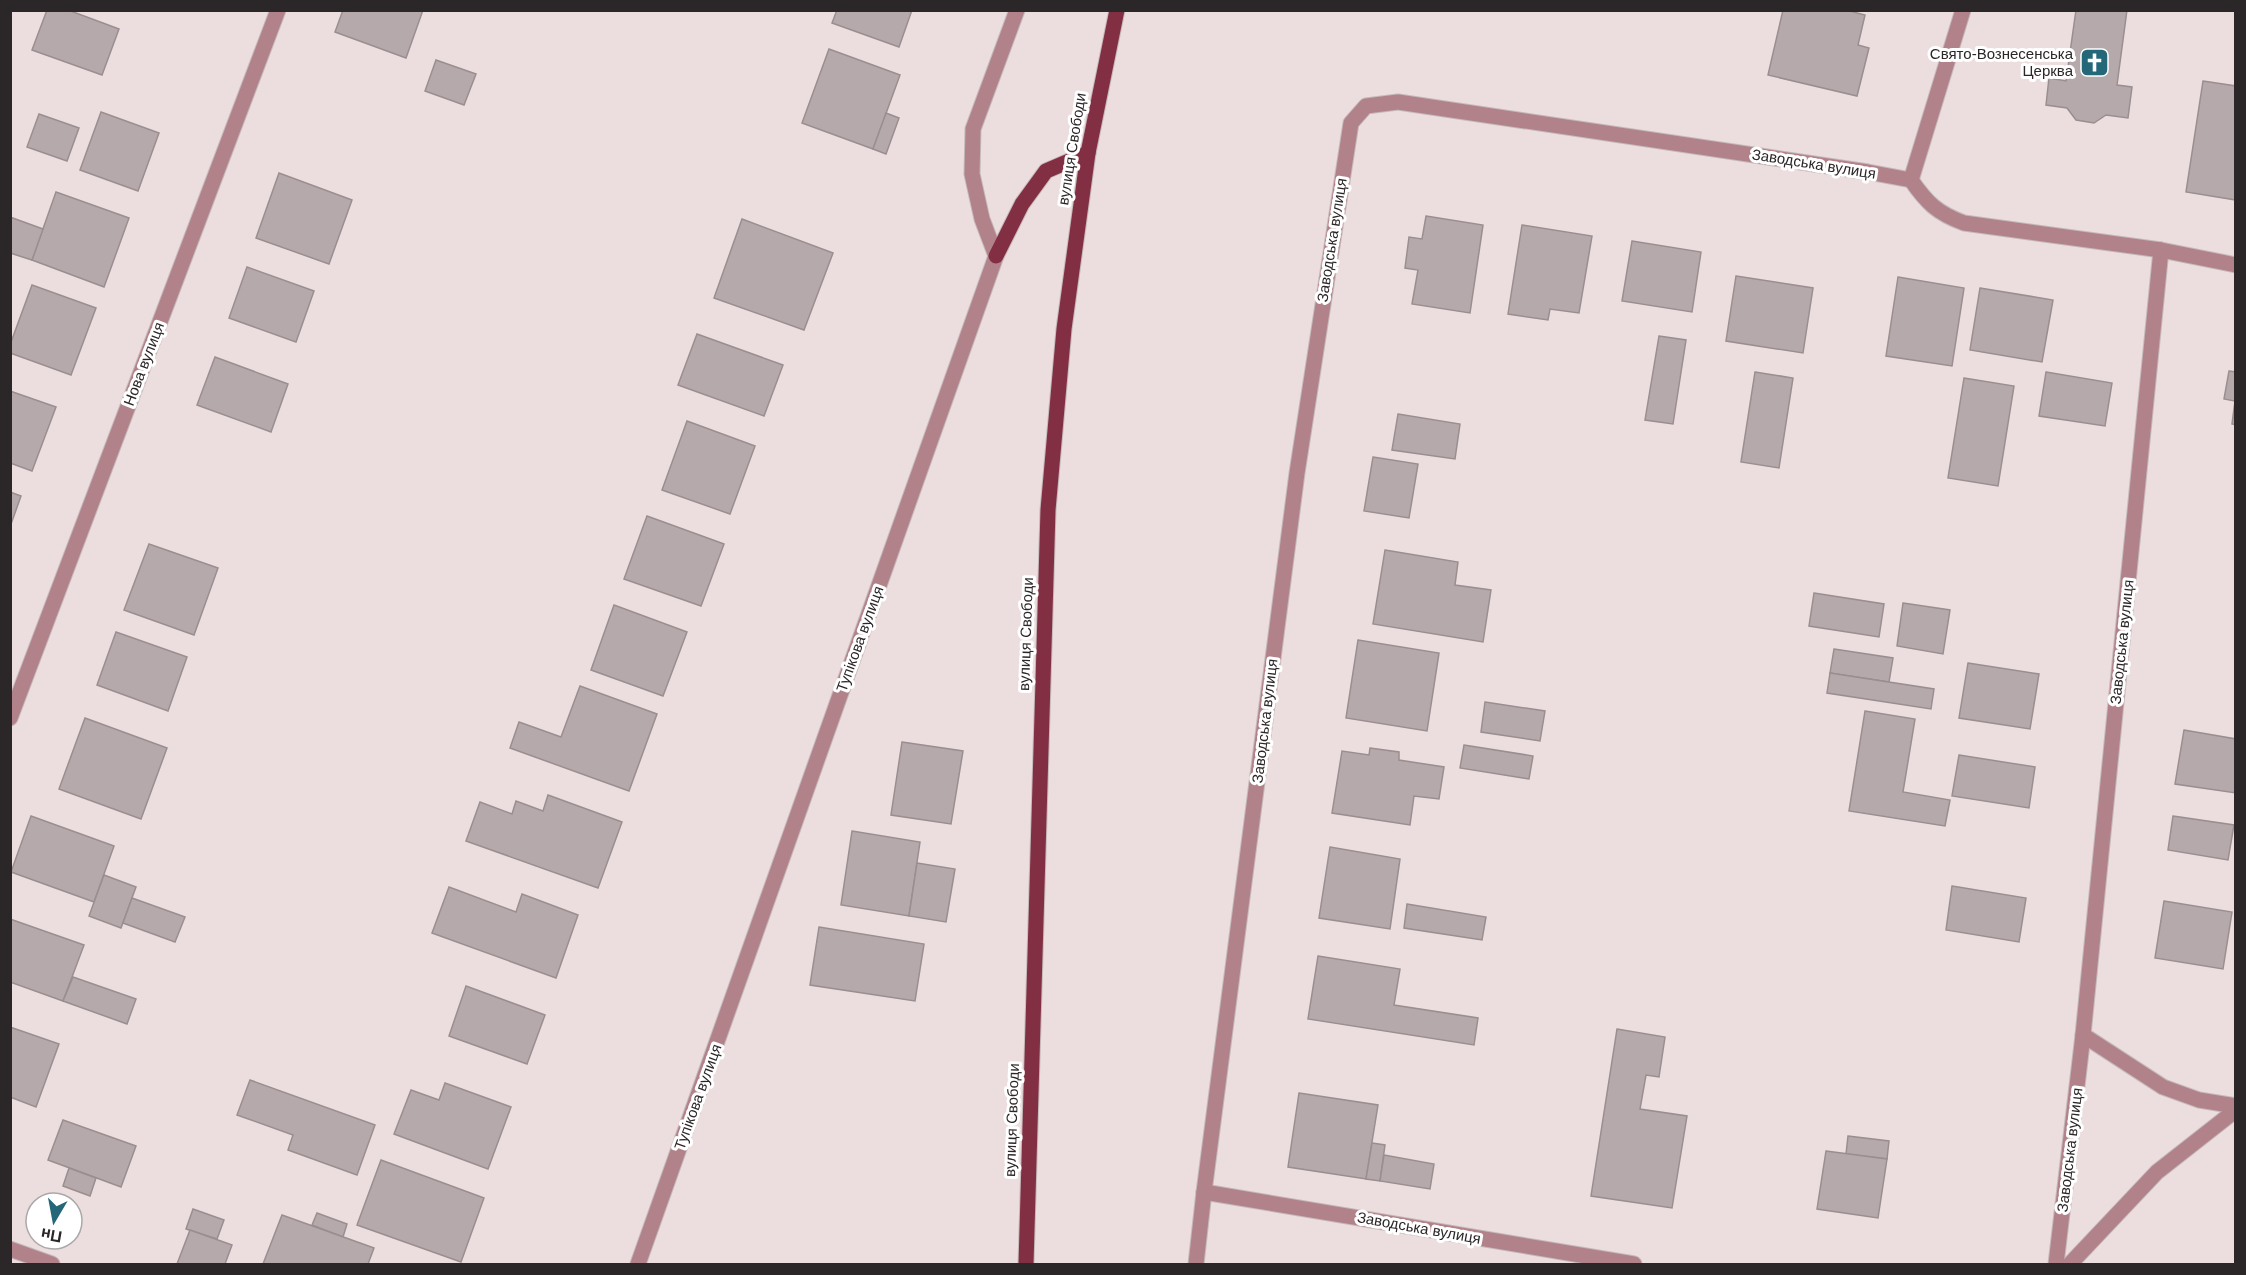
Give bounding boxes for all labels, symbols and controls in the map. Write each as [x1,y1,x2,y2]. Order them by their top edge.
place label: Свято-Вознесенська Церква [1930,45,2074,79]
church icon: Свято-Вознесенська Церква [2078,47,2110,79]
street label: вулиця Свободи [1054,92,1089,206]
street label: Заводська вулиця [1751,145,1877,182]
street label: Заводська вулиця [1313,177,1350,303]
street label: Нова вулиця [120,320,167,408]
street label: вулиця Свободи [1015,577,1036,691]
street label: Заводська вулиця [2106,579,2137,705]
street label: Тупікова вулиця [833,584,887,694]
street label: Заводська вулиця [1248,658,1281,784]
street label: Тупікова вулиця [671,1042,725,1152]
street label: вулиця Свободи [1001,1063,1022,1177]
street label: Заводська вулиця [2053,1087,2086,1213]
north arrow [24,1191,84,1251]
street label: Заводська вулиця [1356,1208,1482,1247]
text: Пн [40,1225,63,1245]

